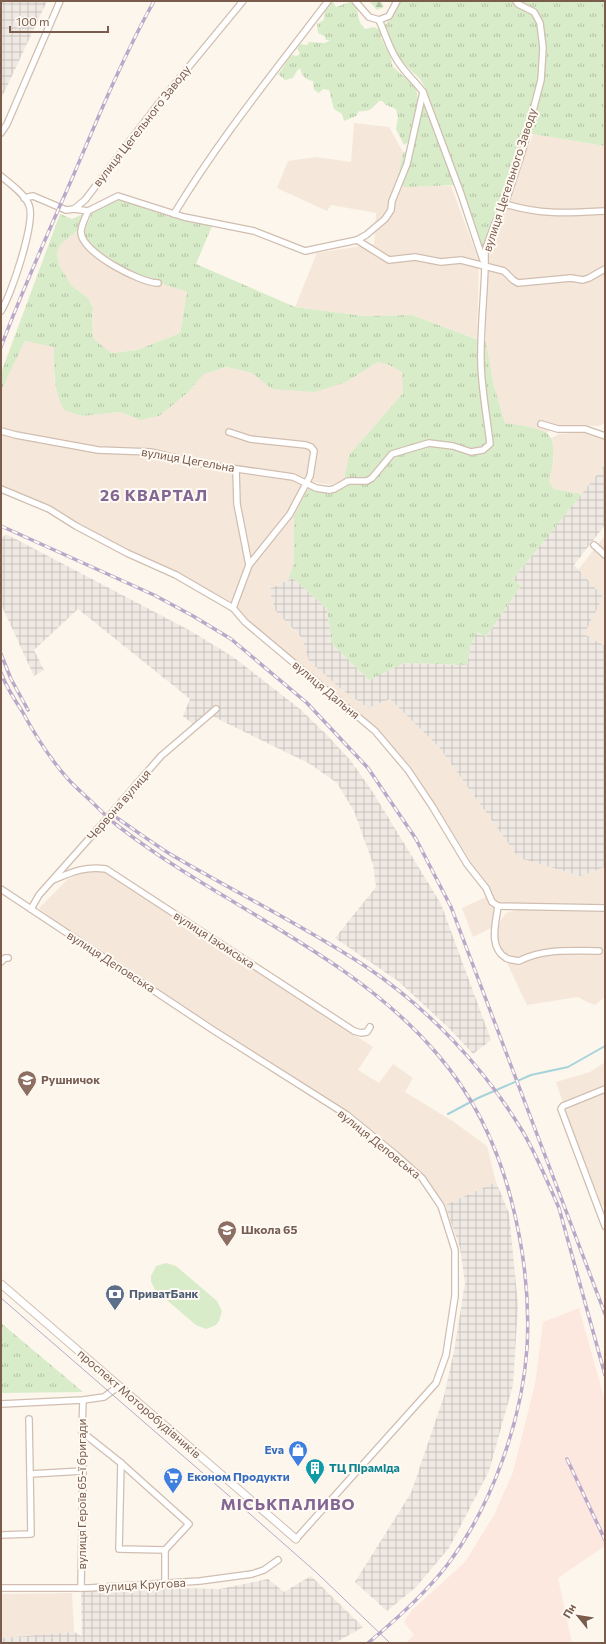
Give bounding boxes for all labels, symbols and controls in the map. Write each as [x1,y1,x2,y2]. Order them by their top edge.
scale bar [10,8,108,34]
text: 100 m [16,14,50,28]
street label: вулиця Цегельного Заводу [90,62,193,189]
street label: вулиця Цегельного Заводу [479,106,539,253]
street label: вулиця Цегельна [140,444,236,474]
district label: 26 КВАРТАЛ [100,485,208,504]
street label: вулиця Дальня [290,657,363,721]
street label: Червона вулиця [84,766,153,843]
street label: вулиця Ізюмська [171,908,258,971]
street label: вулиця Деповська [65,927,158,995]
school or university icon: Рушничок [16,1069,38,1097]
place label: Рушничок [41,1072,100,1086]
street label: вулиця Деповська [335,1106,424,1181]
school or university icon: Школа 65 [216,1219,238,1247]
place label: Школа 65 [241,1222,297,1236]
bank icon: ПриватБанк [104,1283,126,1311]
place label: ПриватБанк [129,1286,199,1300]
street label: проспект Моторобудівників [75,1346,204,1461]
street label: вулиця Героїв 65-ї бригади [74,1419,88,1569]
shop icon: Eva [287,1439,309,1467]
place label: Eva [264,1442,284,1456]
building icon: ТЦ Піраміда [304,1457,326,1485]
place label: ТЦ Піраміда [329,1460,400,1474]
supermarket icon: Економ Продукти [162,1466,184,1494]
place label: Економ Продукти [187,1469,290,1483]
district label: МІСЬКПАЛИВО [220,1494,356,1513]
street label: вулиця Кругова [98,1575,186,1593]
north arrow [558,1596,598,1636]
text: Пн [560,1601,578,1620]

